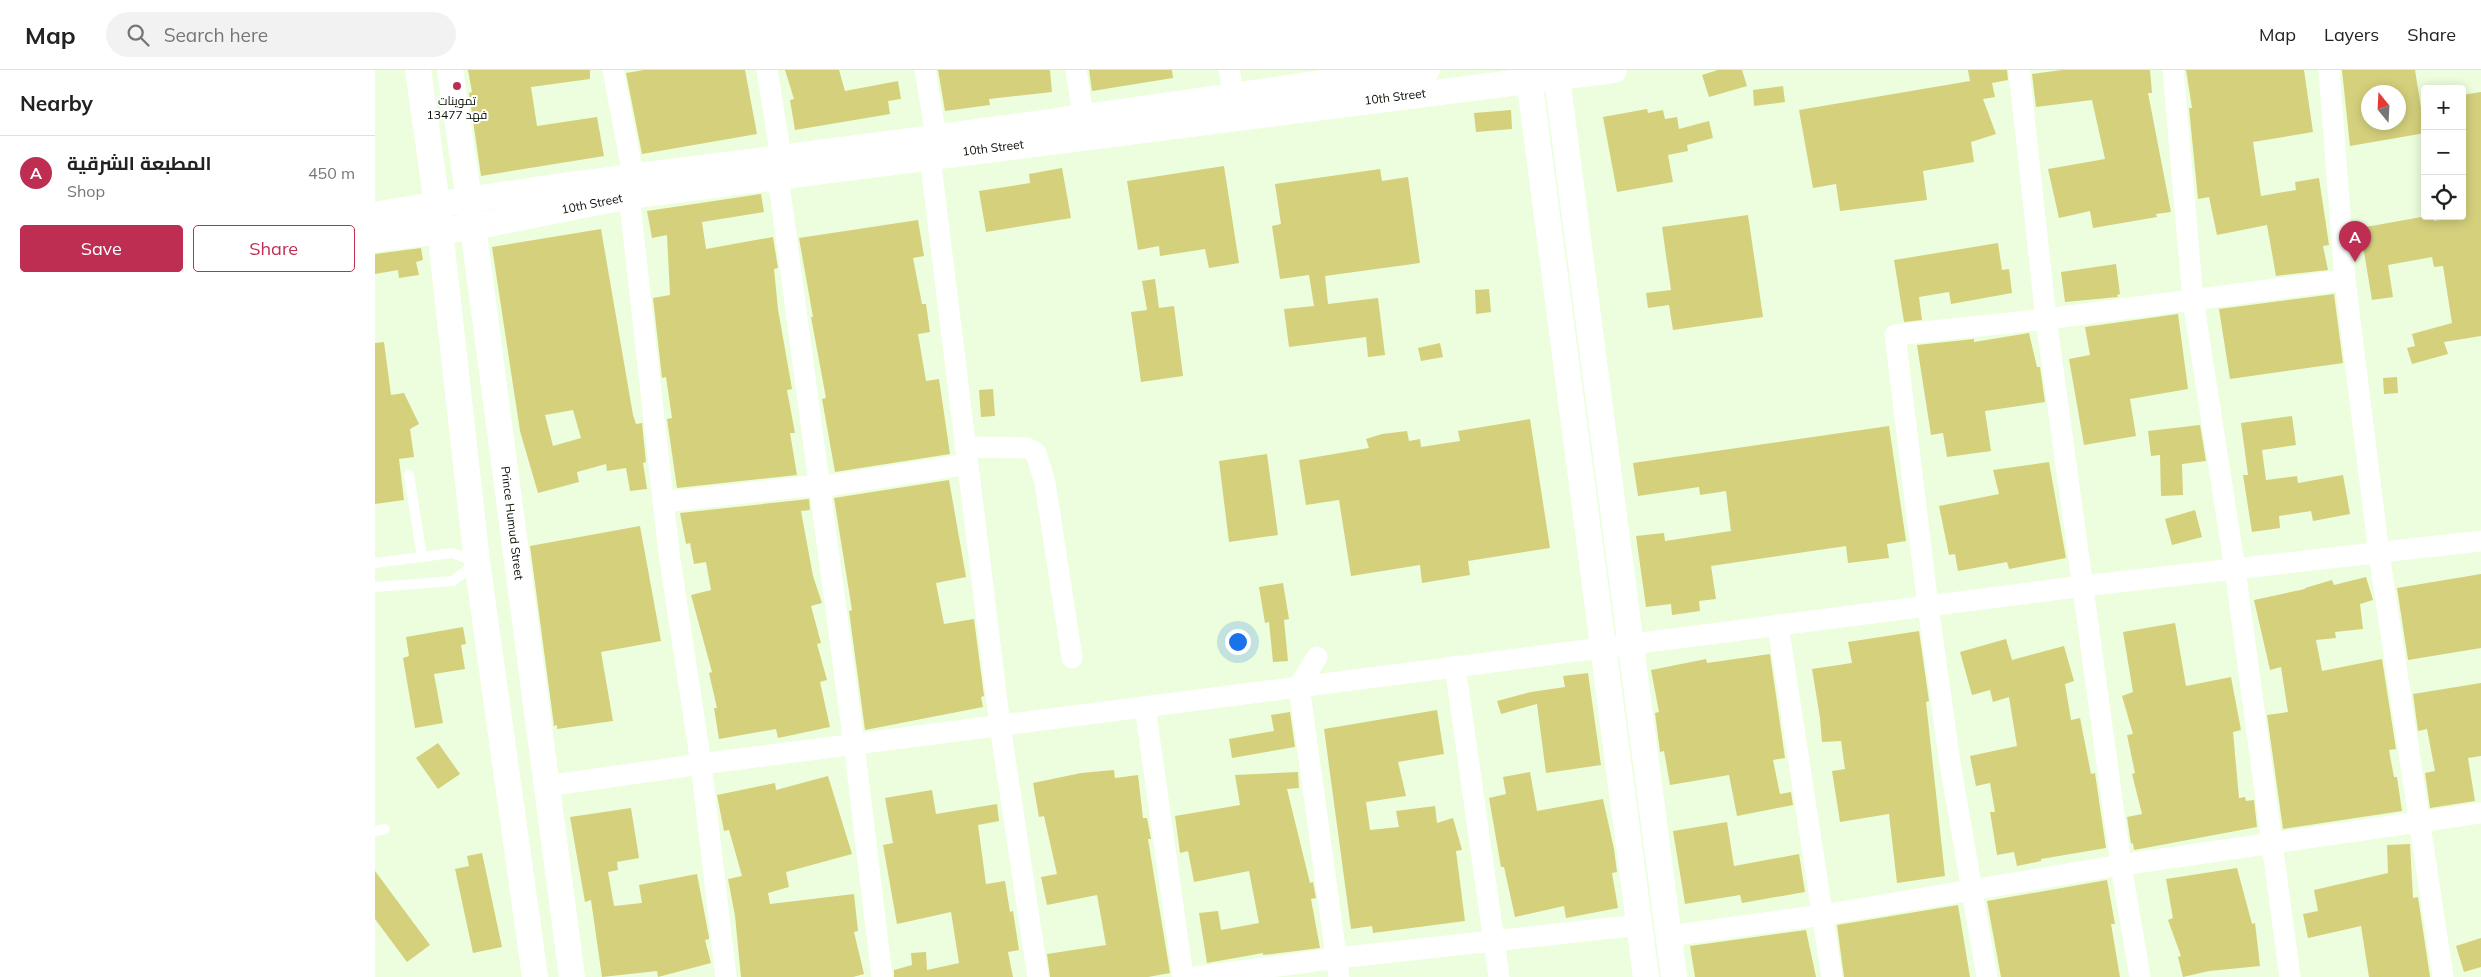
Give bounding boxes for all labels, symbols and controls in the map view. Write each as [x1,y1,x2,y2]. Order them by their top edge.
search box [106,12,456,57]
text: Map [25,20,76,50]
icon: search [124,21,152,49]
text: Search here [164,23,268,47]
text: Map [2259,23,2296,46]
text: Layers [2324,23,2379,46]
text: Share [2407,23,2456,46]
marker: تموينات فهد 13477 [451,80,463,92]
street label: 10th Street [1363,85,1427,108]
north arrow [2361,85,2406,130]
map controls [2421,85,2466,220]
button: + [2421,85,2466,130]
text: Nearby [20,90,93,116]
place label: تموينات فهد 13477 [427,93,487,122]
button: − [2421,130,2466,175]
street label: 10th Street [961,136,1025,159]
text: المطبعة الشرقية [67,151,211,175]
text: A [30,163,42,183]
text: 450 m [308,163,355,183]
button: locate [2421,175,2466,220]
text: Shop [67,181,105,201]
street label: 10th Street [560,190,624,217]
pin: A [2339,221,2371,262]
button: Save [20,225,183,272]
button: Share [193,225,355,272]
street label: Prince Humud Street [498,465,527,581]
your location [1225,629,1251,655]

